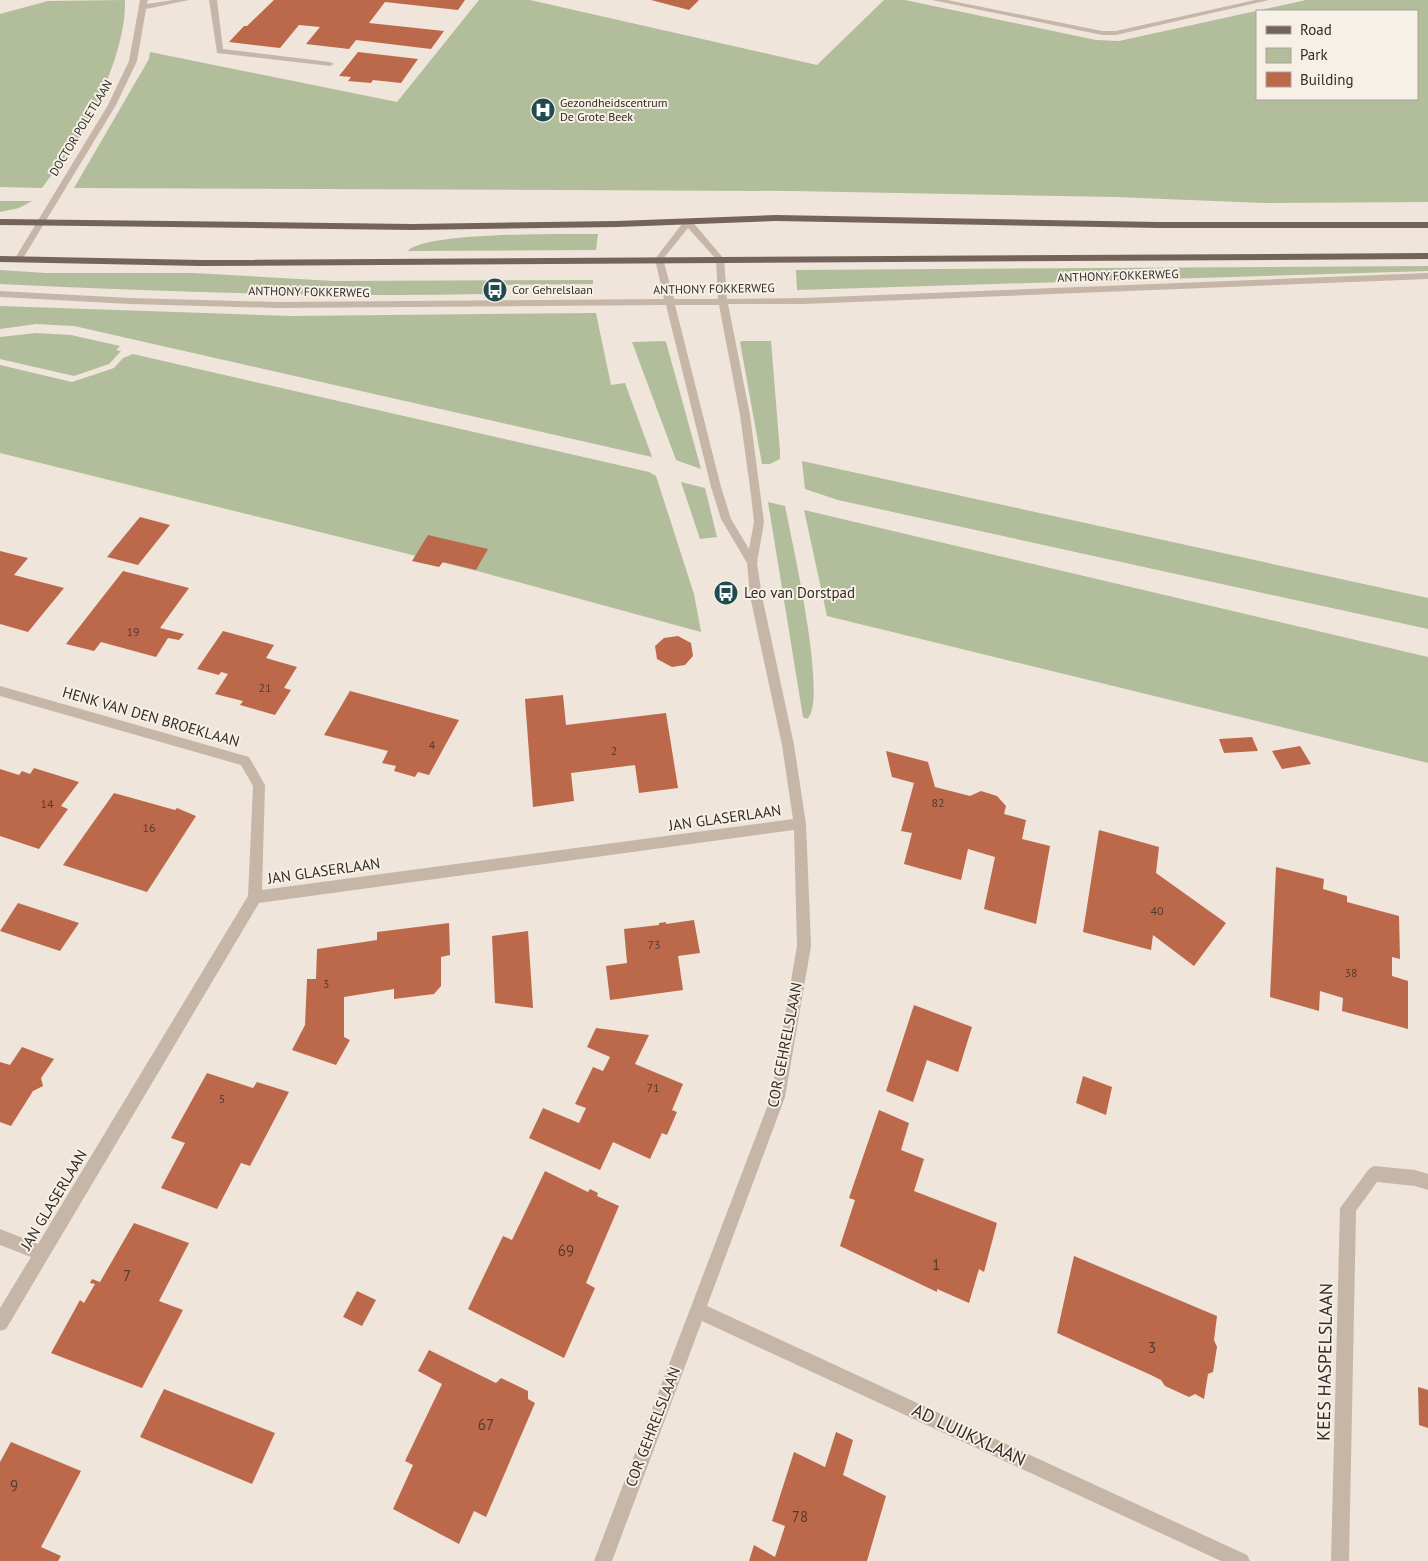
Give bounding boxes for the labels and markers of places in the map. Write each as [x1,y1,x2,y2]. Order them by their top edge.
place label: Gezondheidscentrum De Grote Beek [560,95,667,124]
hospital icon: Gezondheidscentrum De Grote Beek [530,97,556,123]
bus stop icon: Cor Gehrelslaan [482,277,508,303]
place label: Cor Gehrelslaan [512,282,593,297]
bus stop icon: Leo van Dorstpad [713,580,739,606]
place label: Leo van Dorstpad [744,583,855,602]

